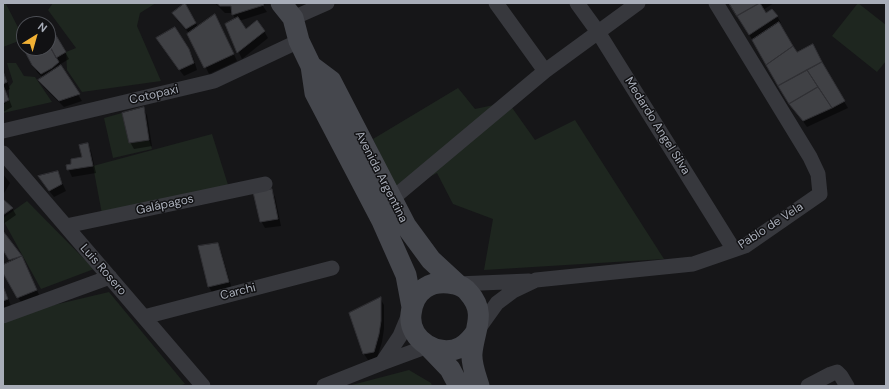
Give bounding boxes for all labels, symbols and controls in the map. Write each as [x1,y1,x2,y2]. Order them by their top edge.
north arrow [16,16,56,56]
text: N [35,19,50,35]
street label: Medardo Angel Silva [621,75,693,177]
street label: Cotopaxi [128,82,180,108]
street label: Avenida Argentina [352,129,410,225]
street label: Galápagos [135,192,195,218]
street label: Pablo de Vela [736,200,806,252]
street label: Luis Rosero [77,241,129,299]
street label: Carchi [219,281,257,303]

